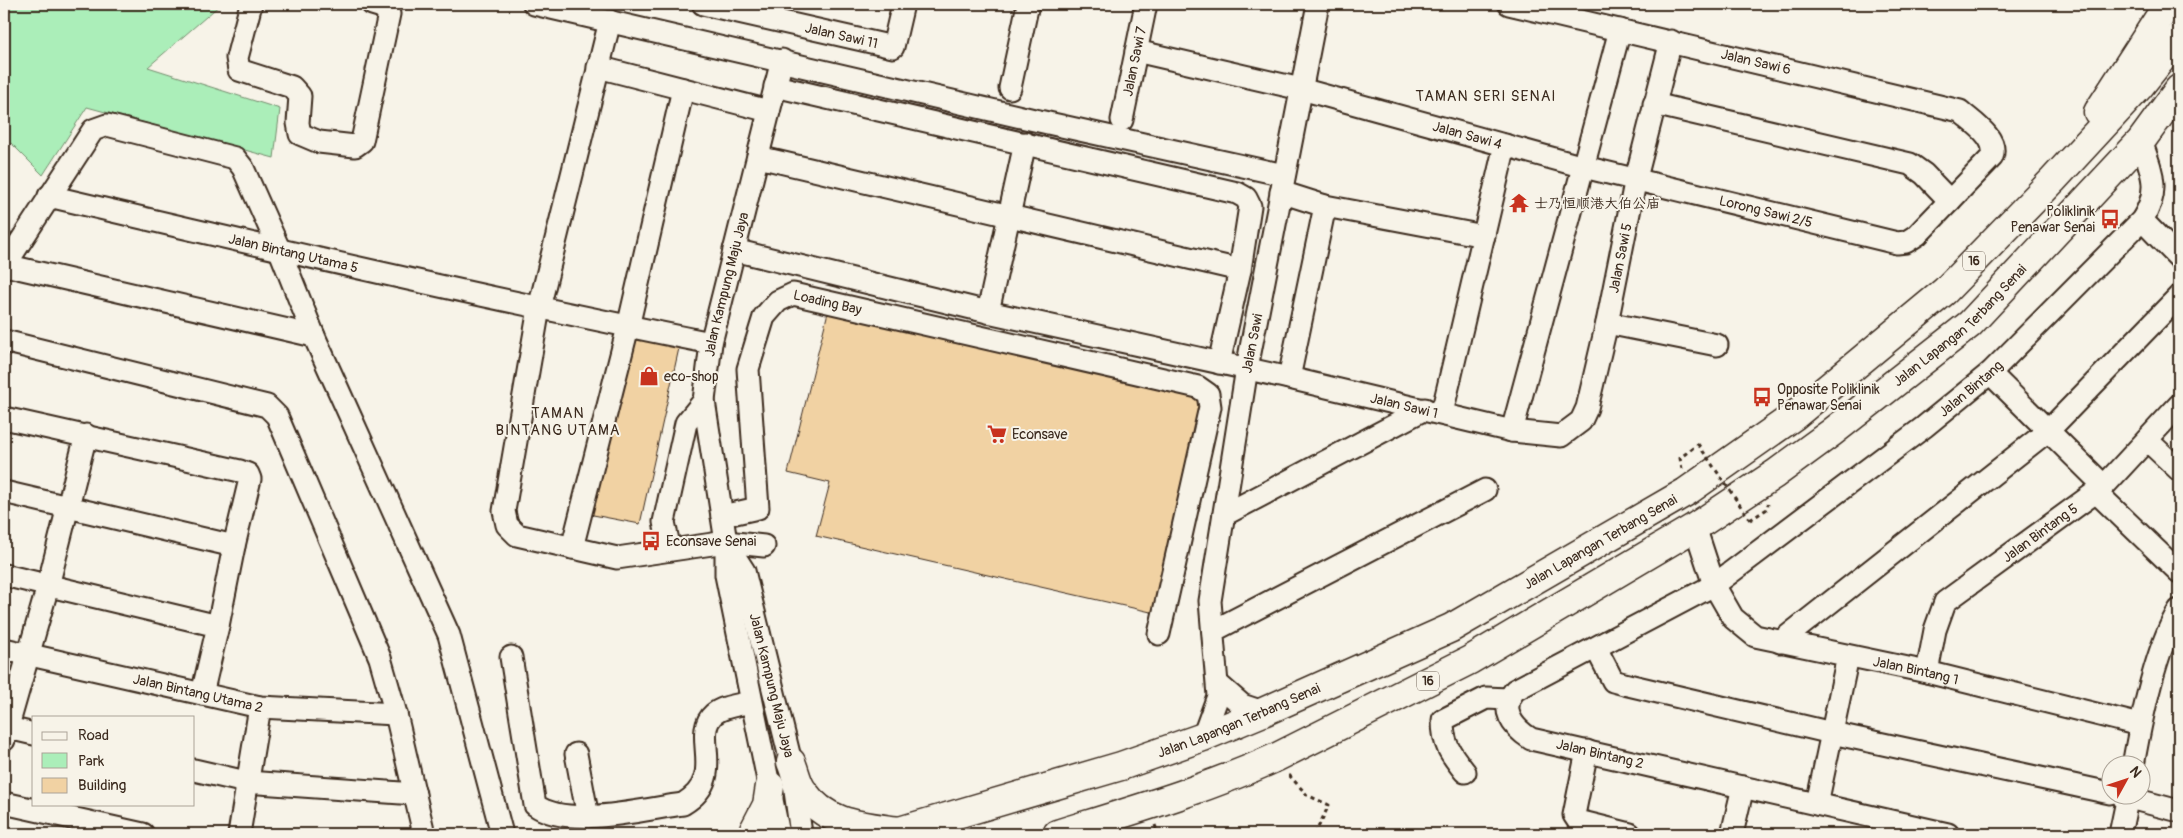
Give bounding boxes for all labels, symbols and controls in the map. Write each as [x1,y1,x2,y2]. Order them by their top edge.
street label: Jalan Sawi 11 [803,19,880,52]
street label: Jalan Sawi 7 [1119,24,1150,98]
street label: Jalan Sawi 6 [1719,46,1793,78]
district label: TAMAN SERI SENAI [1415,87,1557,106]
street label: Jalan Sawi 4 [1431,117,1504,153]
temple icon: 士乃恒顺港大伯公庙 [1508,192,1530,214]
street label: Lorong Sawi 2/5 [1717,192,1814,231]
place label: 士乃恒顺港大伯公庙 [1534,195,1660,212]
place label: Poliklinik Penawar Senai [2011,203,2095,236]
bus stop icon: Poliklinik Penawar Senai [2099,208,2121,230]
street label: Jalan Kampung Maju Jaya [701,210,752,357]
street label: Jalan Sawi 5 [1605,222,1635,294]
street label: Jalan Bintang Utama 5 [227,230,360,276]
road number: 16 [1963,252,1985,270]
street label: Jalan Lapangan Terbang Senai [1889,260,2030,390]
street label: Loading Bay [792,286,864,318]
street label: Jalan Sawi [1238,312,1266,374]
street label: Jalan Bintang [1935,357,2006,420]
shop icon: eco-shop [638,365,660,387]
place label: eco-shop [664,368,719,385]
place label: Opposite Poliklinik Penawar Senai [1777,381,1880,414]
bus stop icon: Opposite Poliklinik Penawar Senai [1751,386,1773,408]
street label: Jalan Sawi 1 [1369,389,1440,422]
district label: TAMAN BINTANG UTAMA [496,404,620,440]
supermarket icon: Econsave [986,423,1008,445]
place label: Econsave [1012,426,1067,443]
street label: Jalan Lapangan Terbang Senai [1520,490,1680,593]
street label: Jalan Bintang 5 [1999,500,2081,566]
bus stop icon: Econsave Senai [640,530,662,552]
place label: Econsave Senai [666,533,757,550]
street label: Jalan Kampung Maju Jaya [746,611,798,759]
street label: Jalan Bintang 1 [1872,652,1960,688]
street label: Jalan Bintang Utama 2 [131,670,265,716]
road number: 16 [1417,671,1439,690]
street label: Jalan Lapangan Terbang Senai [1155,679,1323,761]
legend [32,716,195,806]
text: Road [78,726,109,745]
street label: Jalan Bintang 2 [1555,736,1646,772]
text: Park [78,752,105,771]
north arrow [2100,756,2150,806]
text: N [2126,763,2145,781]
text: Building [78,776,126,795]

